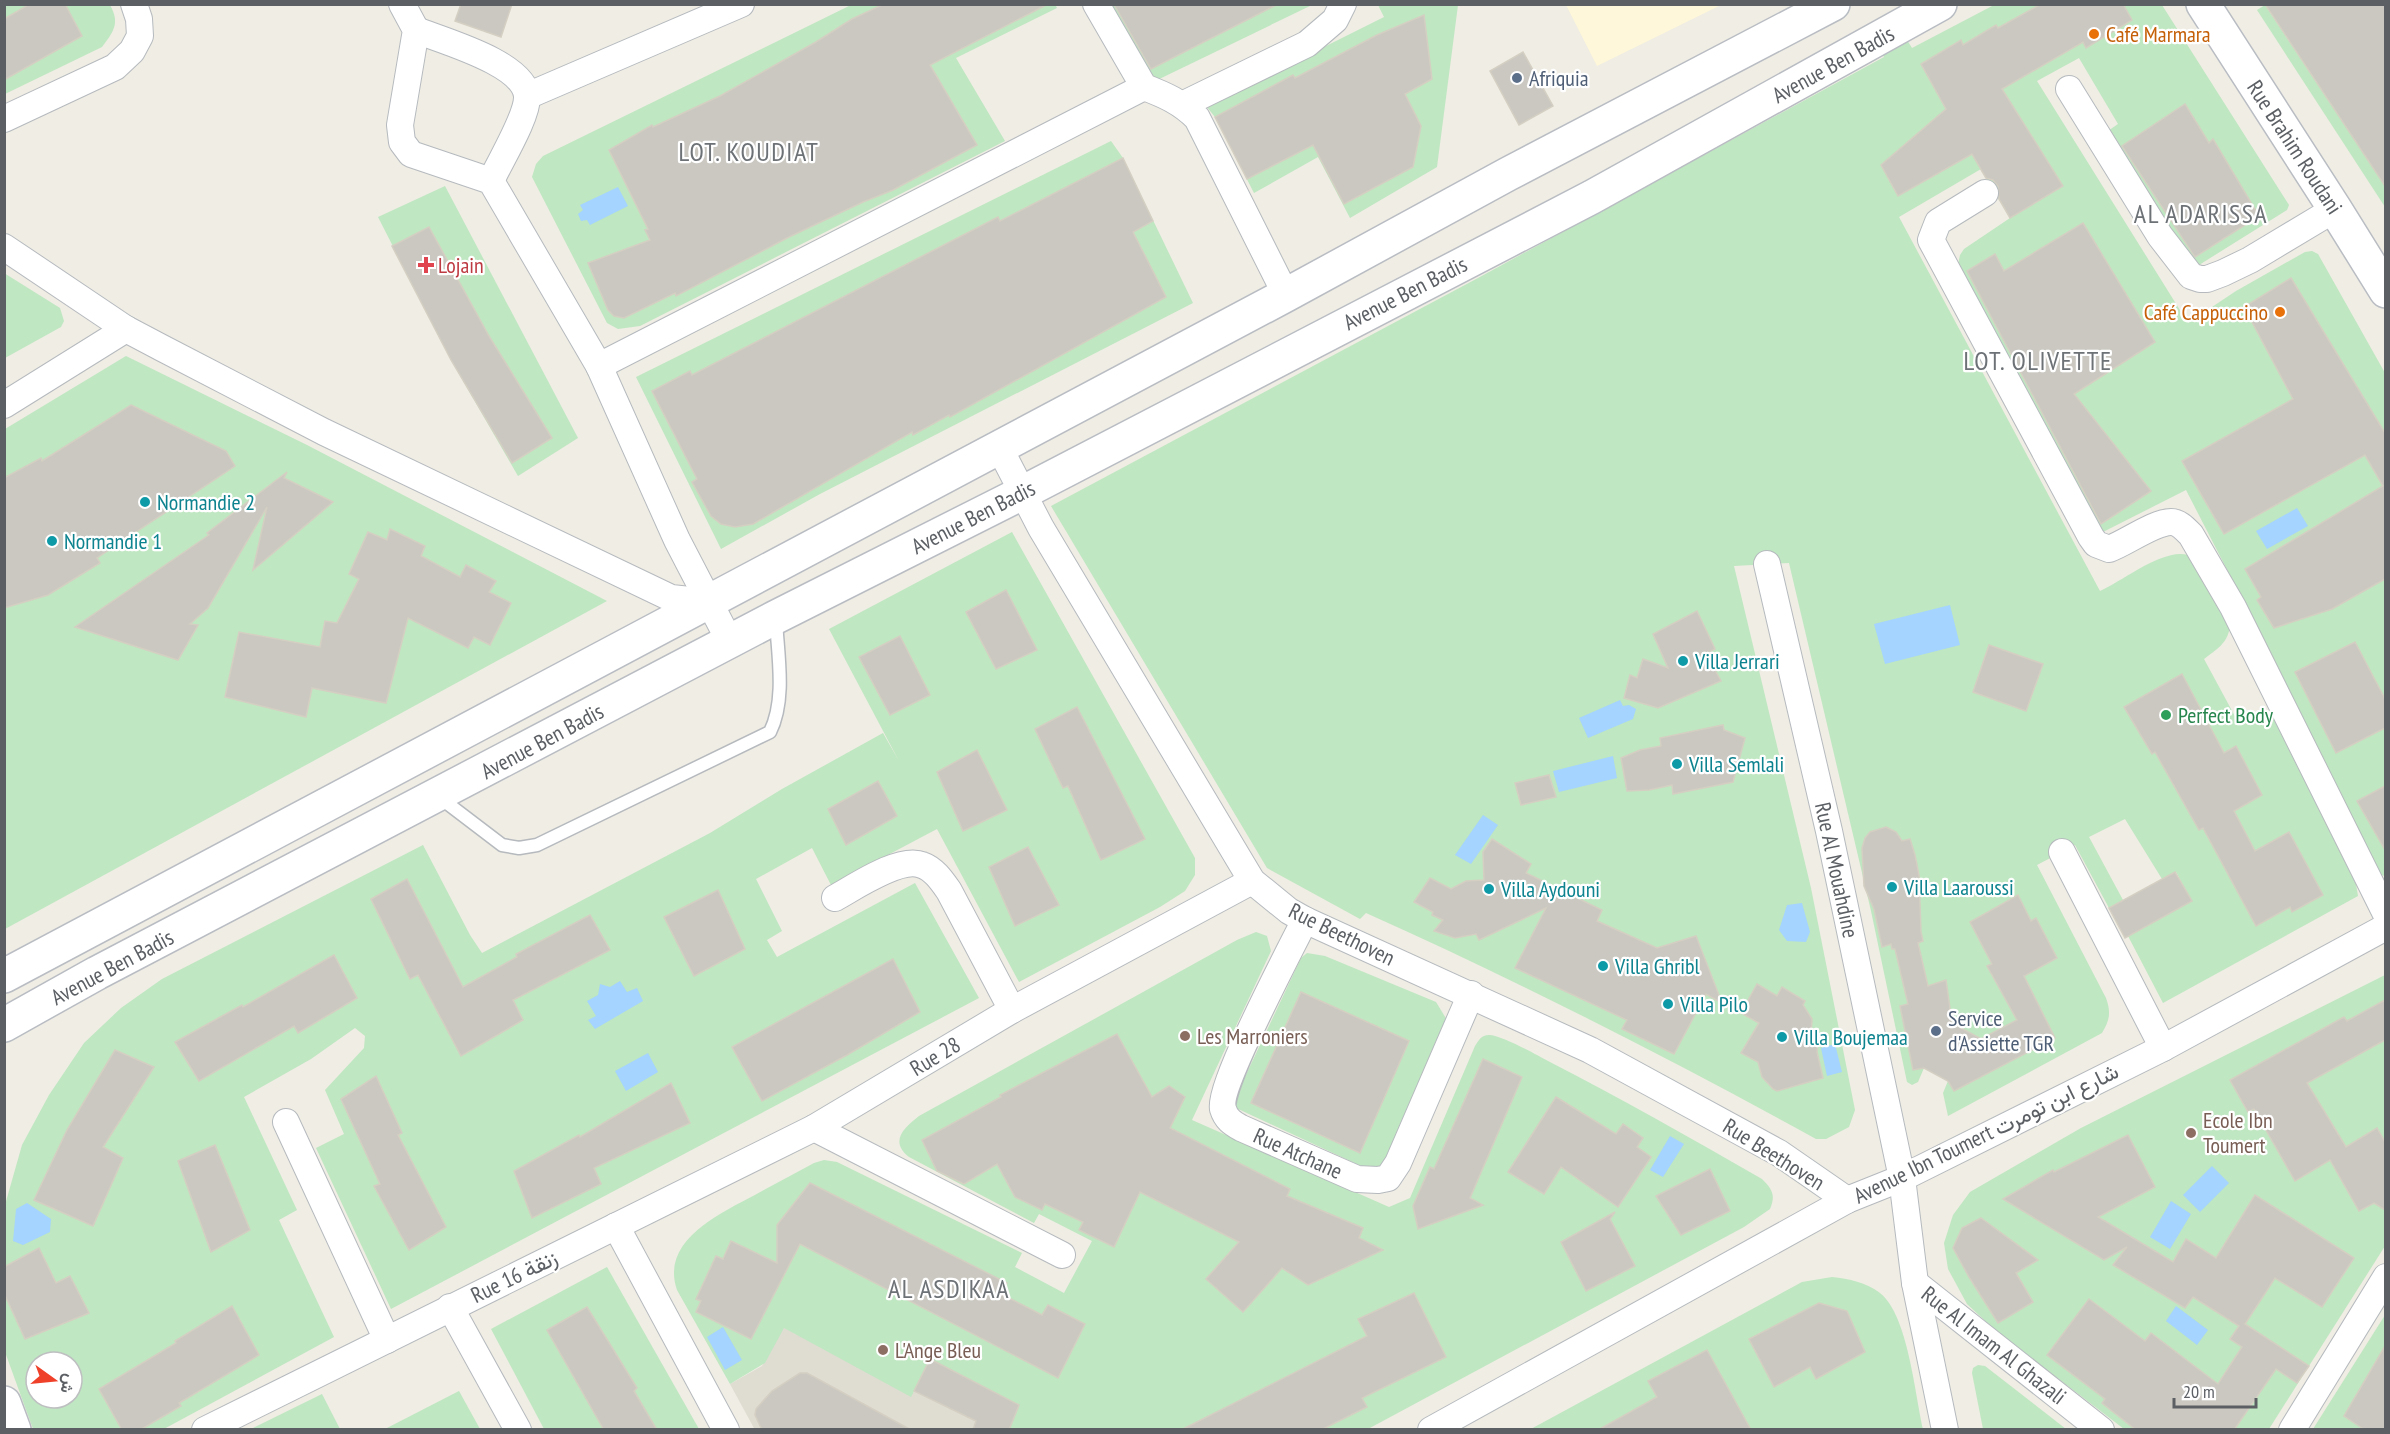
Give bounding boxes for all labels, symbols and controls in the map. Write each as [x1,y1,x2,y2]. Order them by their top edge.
street label: Avenue Ben Badis [1767,19,1899,109]
place label: Café Marmara [2106,20,2211,48]
marker: Café Marmara [2087,27,2101,41]
place label: Afriquia [1529,64,1589,92]
marker: Afriquia [1510,71,1524,85]
street label: Rue Brahim Roudani [2241,75,2349,219]
district label: LOT. KOUDIAT [679,135,819,168]
district label: AL ADARISSA [2134,197,2268,230]
street label: Avenue Ben Badis [1339,250,1471,336]
place label: Lojain [438,251,484,279]
marker: Lojain [419,258,433,272]
place label: Café Cappuccino [2144,298,2268,326]
marker: Café Cappuccino [2273,305,2287,319]
district label: LOT. OLIVETTE [1963,344,2113,377]
street label: Avenue Ben Badis [907,474,1039,560]
place label: Normandie 2 [157,488,255,516]
marker: Normandie 2 [138,495,152,509]
place label: Normandie 1 [64,527,162,555]
marker: Normandie 1 [45,534,59,548]
place label: Villa Jerrari [1694,647,1780,675]
marker: Villa Jerrari [1676,654,1690,668]
street label: Avenue Ben Badis [476,697,608,785]
place label: Perfect Body [2178,701,2274,729]
marker: Perfect Body [2159,708,2173,722]
place label: Villa Semlali [1688,750,1784,778]
marker: Villa Semlali [1670,757,1684,771]
street label: Rue Al Mouahdine [1809,800,1865,940]
place label: Villa Laaroussi [1903,873,2014,901]
place label: Villa Aydouni [1500,875,1600,903]
marker: Villa Laaroussi [1885,880,1899,894]
marker: Villa Aydouni [1482,882,1496,896]
street label: Rue Beethoven [1284,896,1400,972]
street label: Avenue Ben Badis [46,923,178,1011]
place label: Villa Ghribl [1614,952,1701,980]
marker: Villa Ghribl [1596,959,1610,973]
place label: Villa Pilo [1679,990,1748,1018]
marker: Villa Pilo [1661,997,1675,1011]
place label: Service d'Assiette TGR [1948,1004,2054,1057]
place label: Les Marroniers [1197,1022,1308,1050]
place label: Villa Boujemaa [1793,1023,1908,1051]
marker: Service d'Assiette TGR [1929,1024,1943,1038]
marker: Les Marroniers [1178,1029,1192,1043]
street label: Rue 28 [905,1030,965,1082]
marker: Villa Boujemaa [1775,1030,1789,1044]
street label: Avenue Ibn Toumert شارع ابن تومرت [1849,1057,2124,1210]
place label: Ecole Ibn Toumert [2203,1106,2273,1159]
street label: Rue Beethoven [1718,1112,1830,1196]
street label: Rue Atchane [1249,1121,1347,1185]
marker: Ecole Ibn Toumert [2184,1126,2198,1140]
street label: Rue 16 زنقة [466,1243,562,1309]
district label: AL ASDIKAA [888,1272,1010,1305]
street label: Rue Al Imam Al Ghazali [1916,1280,2072,1410]
place label: L'Ange Bleu [895,1336,981,1364]
marker: L'Ange Bleu [876,1343,890,1357]
north arrow [24,1350,84,1410]
scale bar [2174,1371,2256,1409]
text: ش [56,1372,81,1396]
text: 20 m [2183,1380,2215,1403]

